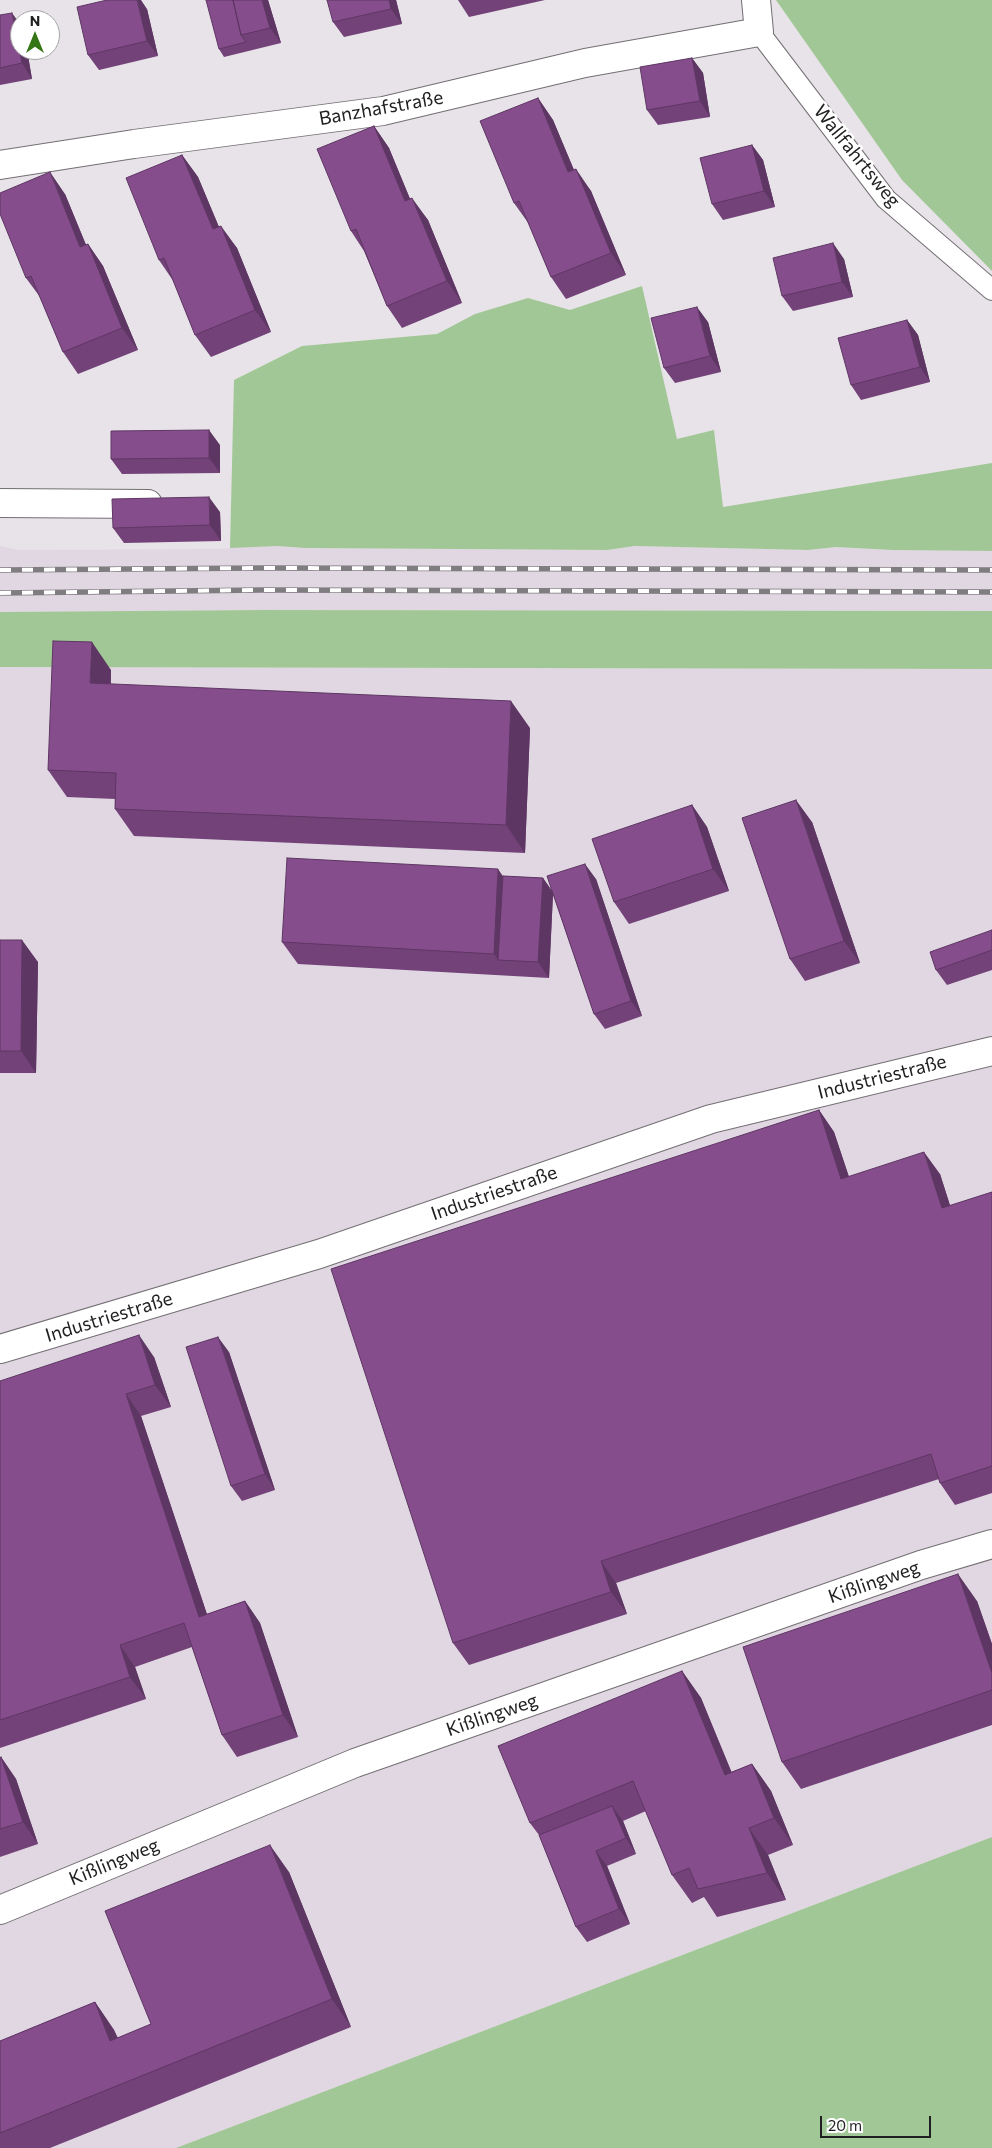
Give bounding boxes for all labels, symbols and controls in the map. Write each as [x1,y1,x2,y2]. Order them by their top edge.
north arrow [10,10,60,60]
text: N [30,12,40,29]
street label: Banzhafstraße [317,86,445,130]
street label: Wallfahrtsweg [809,100,905,212]
street label: Industriestraße [815,1050,949,1104]
street label: Industriestraße [428,1161,560,1225]
street label: Industriestraße [43,1287,175,1347]
street label: Kißlingweg [825,1556,923,1608]
street label: Kißlingweg [443,1689,541,1741]
street label: Kißlingweg [66,1834,162,1890]
scale bar [822,2106,933,2138]
text: 20 m [828,2116,862,2134]

